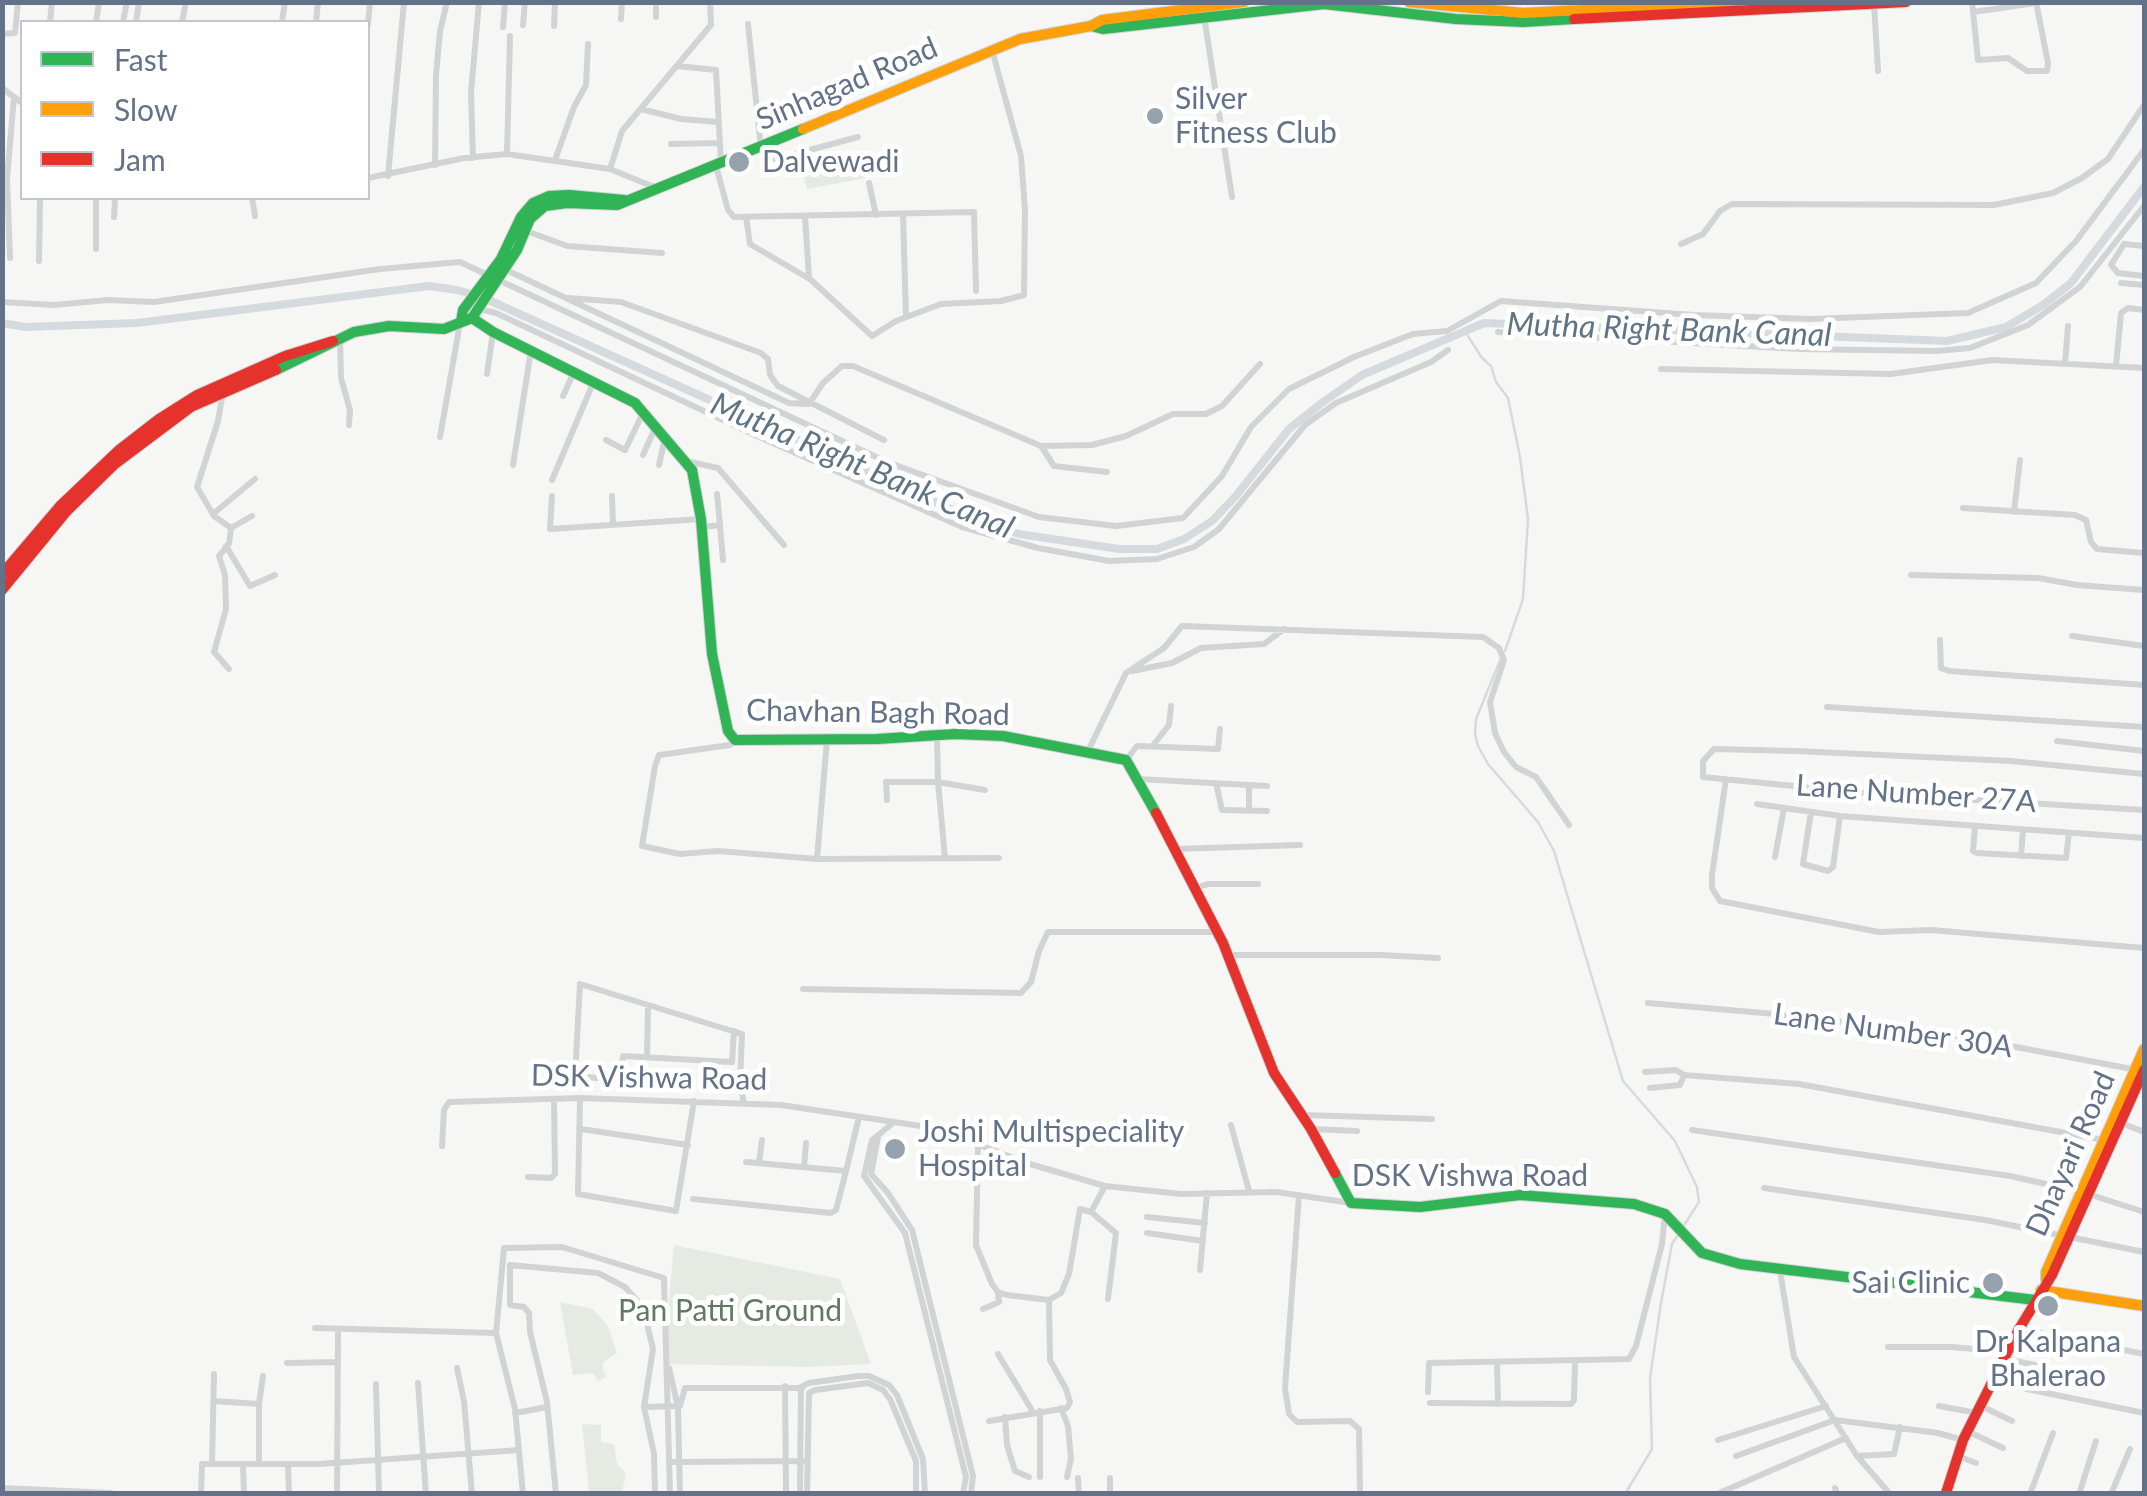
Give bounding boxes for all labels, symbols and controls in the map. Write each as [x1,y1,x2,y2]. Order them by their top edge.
legend [20,20,370,200]
street label: Sinhagad Road [751,30,943,138]
text: Fast [114,41,168,77]
place label: Silver Fitness Club [1175,81,1337,152]
text: Slow [114,91,177,127]
marker: Silver Fitness Club [1144,105,1166,127]
text: Jam [114,141,166,177]
place label: Dalvewadi [762,144,899,180]
marker: Dalvewadi [726,149,752,175]
water label: Mutha Right Bank Canal [1506,305,1832,355]
water label: Mutha Right Bank Canal [705,385,1019,547]
street label: Chavhan Bagh Road [746,693,1010,733]
street label: Lane Number 27A [1795,768,2037,820]
street label: Lane Number 30A [1771,996,2015,1066]
street label: DSK Vishwa Road [531,1058,767,1098]
street label: Dhayari Road [2019,1066,2123,1242]
place label: Joshi Multispeciality Hospital [918,1114,1184,1184]
marker: Joshi Multispeciality Hospital [882,1136,908,1162]
street label: DSK Vishwa Road [1352,1158,1588,1194]
place label: Sai Clinic [1852,1265,1970,1301]
marker: Sai Clinic [1980,1270,2006,1296]
park label: Pan Patti Ground [618,1293,842,1329]
marker: Dr Kalpana Bhalerao [2035,1293,2061,1319]
place label: Dr Kalpana Bhalerao [1975,1324,2121,1394]

